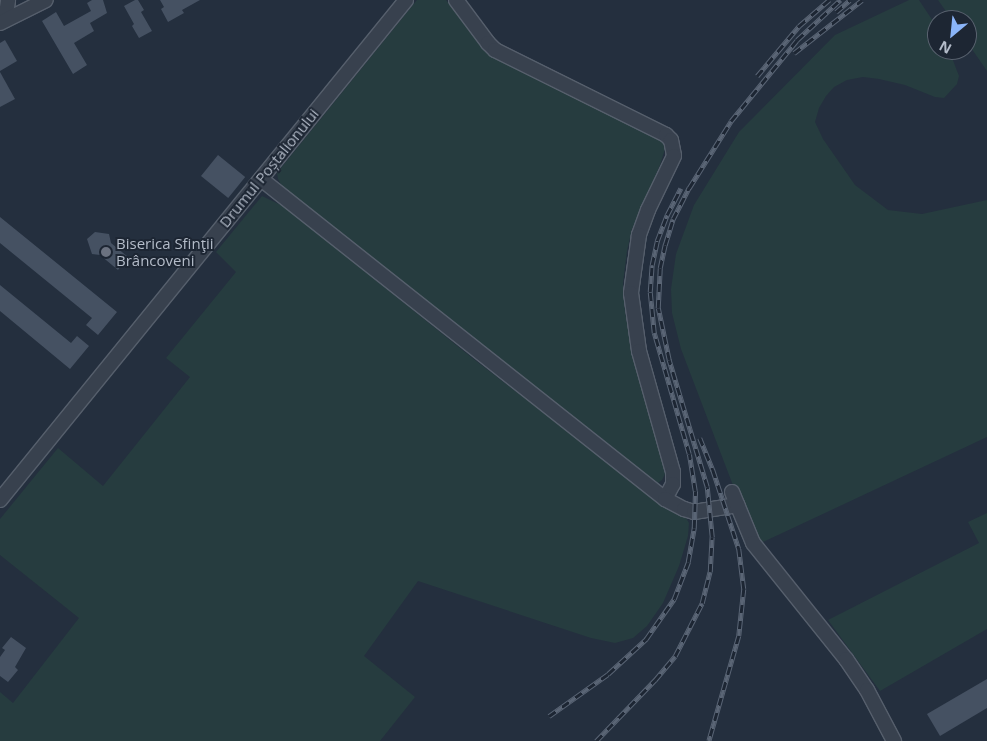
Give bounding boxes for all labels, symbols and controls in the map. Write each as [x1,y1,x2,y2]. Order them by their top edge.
north arrow [927,10,977,60]
text: N [936,37,955,59]
street label: Drumul Poștalionului [216,105,322,231]
place label: Biserica Sfinţii Brâncoveni [116,234,214,269]
marker: Biserica Sfinţii Brâncoveni [100,246,112,258]

